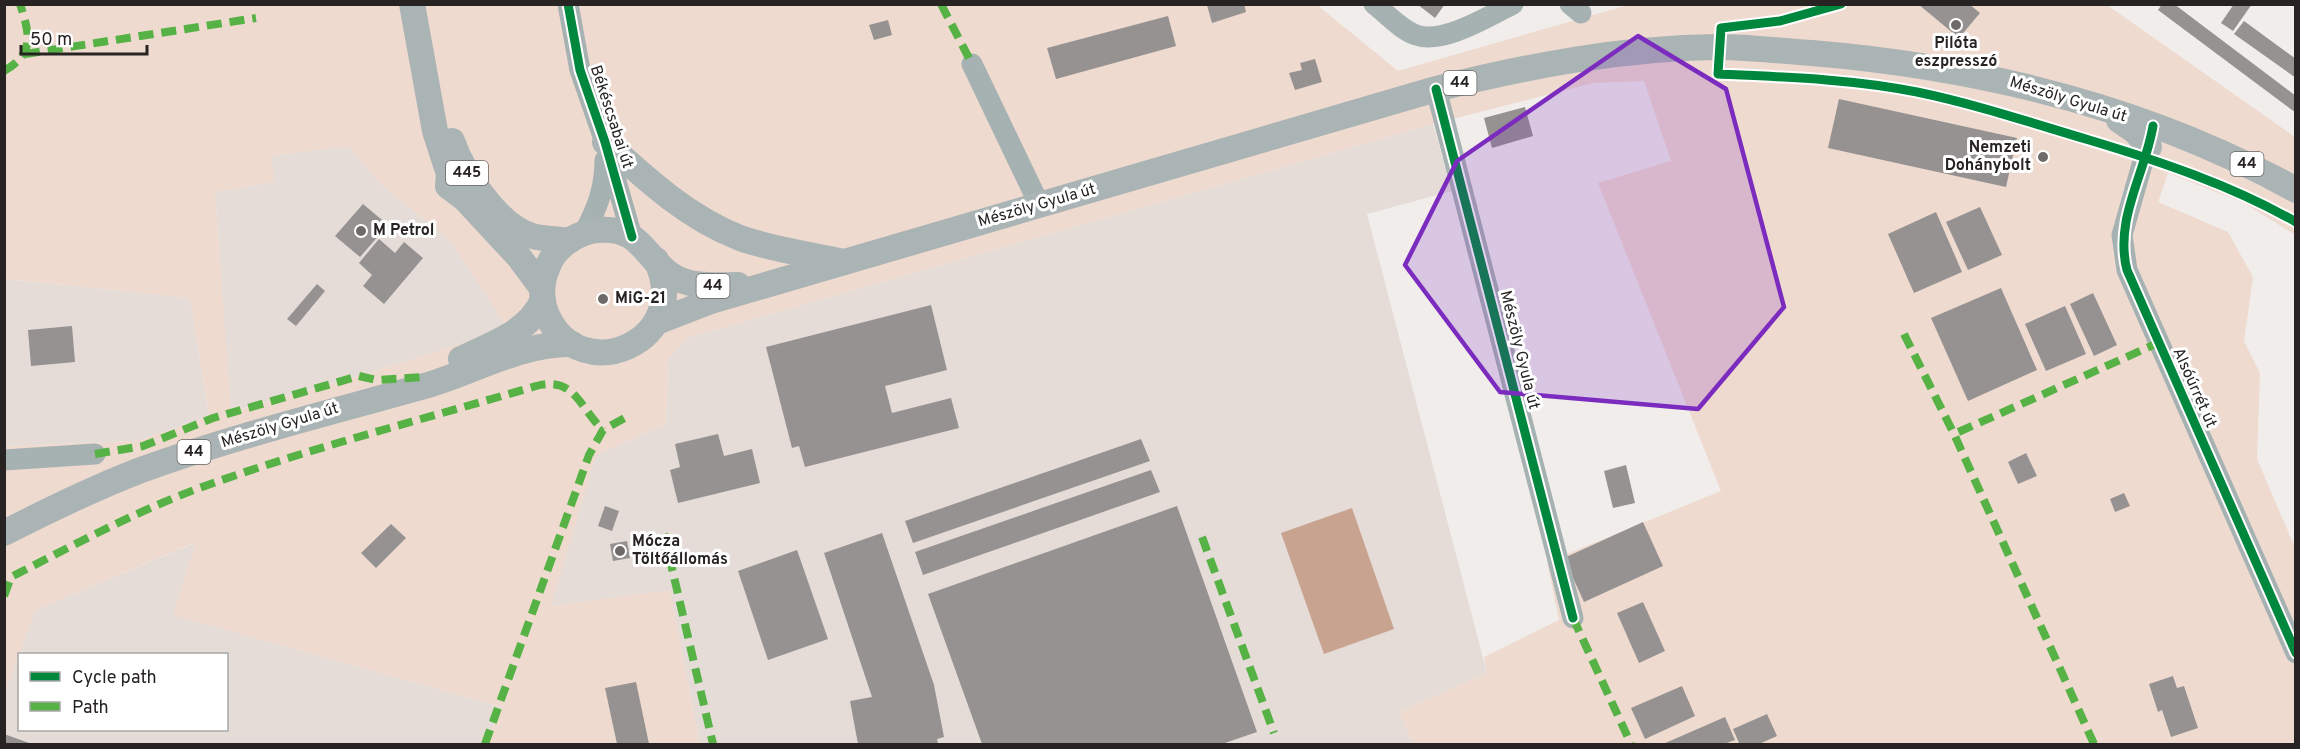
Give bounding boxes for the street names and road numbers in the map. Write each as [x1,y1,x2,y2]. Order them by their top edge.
street label: Békéscsabai út [585,63,637,171]
road number: 44 [1444,71,1476,95]
street label: Mészöly Gyula út [2007,73,2129,127]
road number: 44 [2230,152,2264,176]
road number: 445 [446,161,488,185]
street label: Mészöly Gyula út [976,180,1098,232]
road number: 44 [696,274,730,298]
street label: Mészöly Gyula út [1495,289,1543,411]
street label: Alsóúrrét út [2167,345,2221,431]
street label: Mészöly Gyula út [219,399,341,453]
road number: 44 [178,440,210,464]

